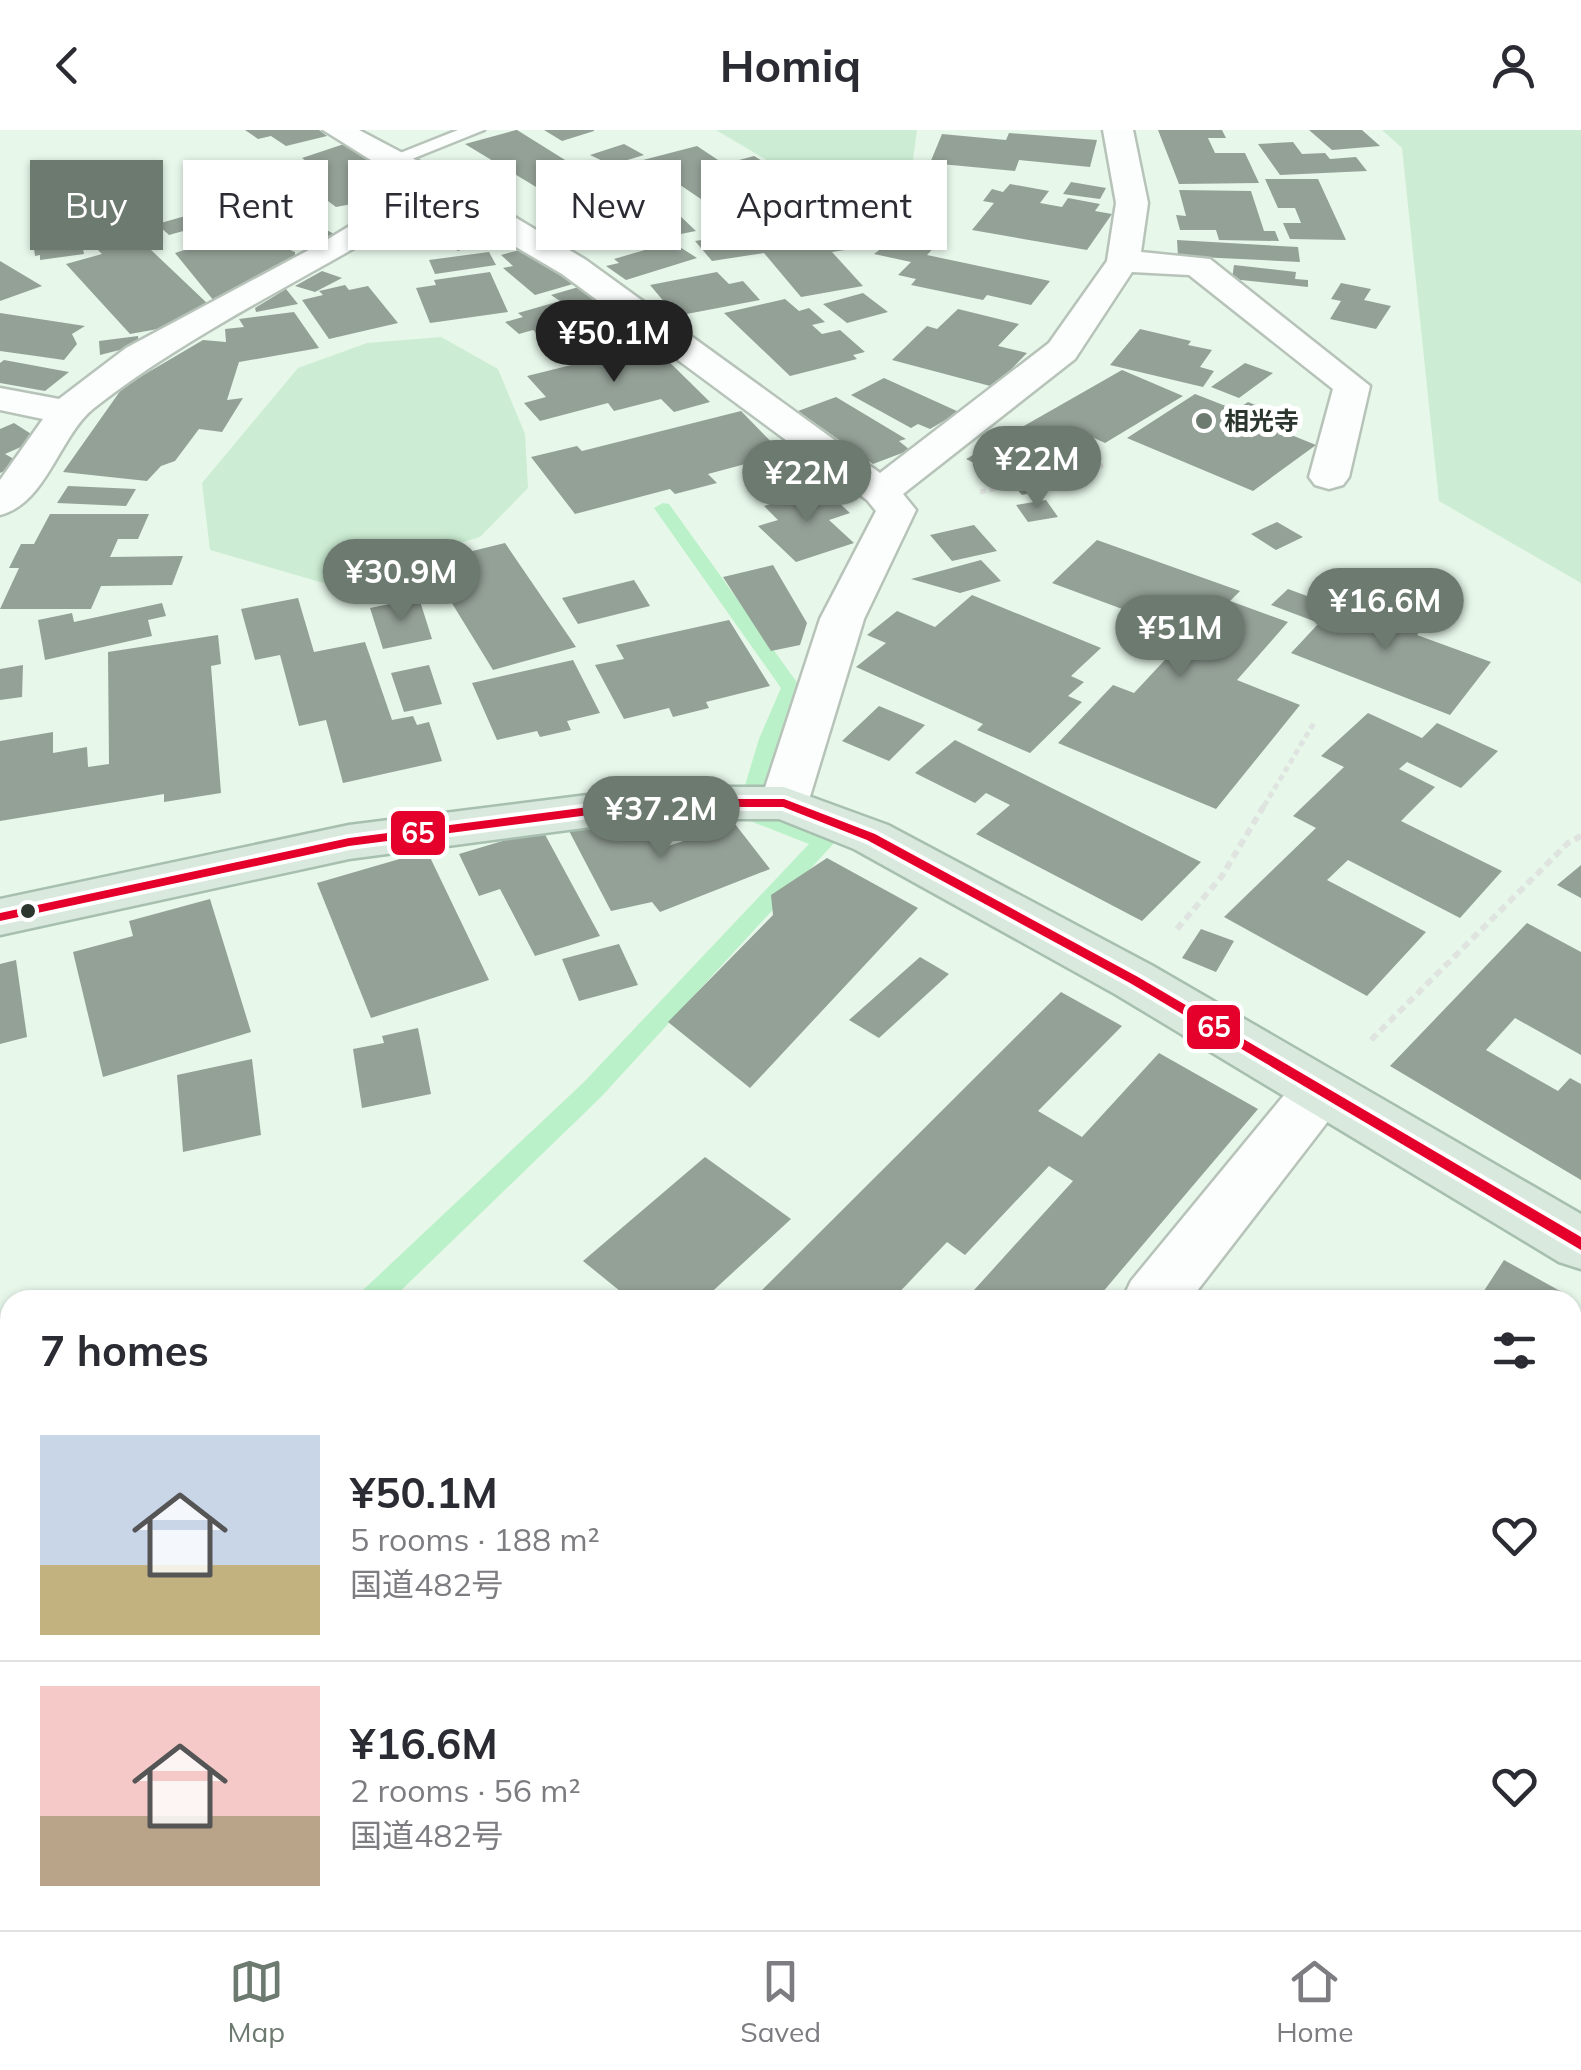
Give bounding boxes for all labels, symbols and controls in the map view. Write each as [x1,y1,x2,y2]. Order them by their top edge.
text: Homiq [720,37,861,93]
icon: back [40,38,95,93]
icon: person [1486,38,1541,93]
chip: Buy [30,160,163,250]
chip: Rent [183,160,328,250]
chip: Filters [348,160,516,250]
chip: New [536,160,681,250]
chip: Apartment [701,160,947,250]
pin: ¥50.1M [533,300,695,385]
text: ¥50.1M [558,312,670,352]
place label: 相光寺 [1224,405,1299,436]
marker: 相光寺 [1193,410,1215,432]
pin: ¥22M [978,426,1096,511]
text: ¥22M [994,438,1080,478]
pin: ¥22M [748,440,866,525]
text: ¥22M [764,452,850,492]
pin: ¥30.9M [320,539,482,624]
text: ¥30.9M [345,551,457,591]
pin: ¥16.6M [1304,568,1466,653]
text: ¥16.6M [1329,580,1441,620]
pin: ¥51M [1121,595,1239,680]
text: ¥51M [1137,607,1223,647]
pin: ¥37.2M [580,776,742,861]
text: ¥37.2M [605,788,717,828]
line badge: 65 [389,809,447,857]
text: 65 [401,815,435,850]
unlabelled marker [18,901,38,921]
line badge: 65 [1185,1003,1242,1051]
text: 65 [1197,1009,1231,1044]
icon: filters [1487,1323,1542,1378]
text: 7 homes [40,1324,209,1377]
text: ¥50.1M [350,1466,498,1519]
icon: home [120,1475,240,1595]
icon: heart [1487,1508,1542,1563]
text: 5 rooms · 188 m² [350,1519,600,1559]
text: 国道482号 [350,1564,504,1604]
text: ¥16.6M [350,1717,498,1770]
icon: home [120,1726,240,1846]
icon: heart [1487,1759,1542,1814]
text: 2 rooms · 56 m² [350,1770,581,1810]
text: 国道482号 [350,1815,504,1855]
tab: Map [228,1954,285,2049]
tab: Saved [740,1954,821,2049]
tab: Home [1276,1954,1353,2049]

